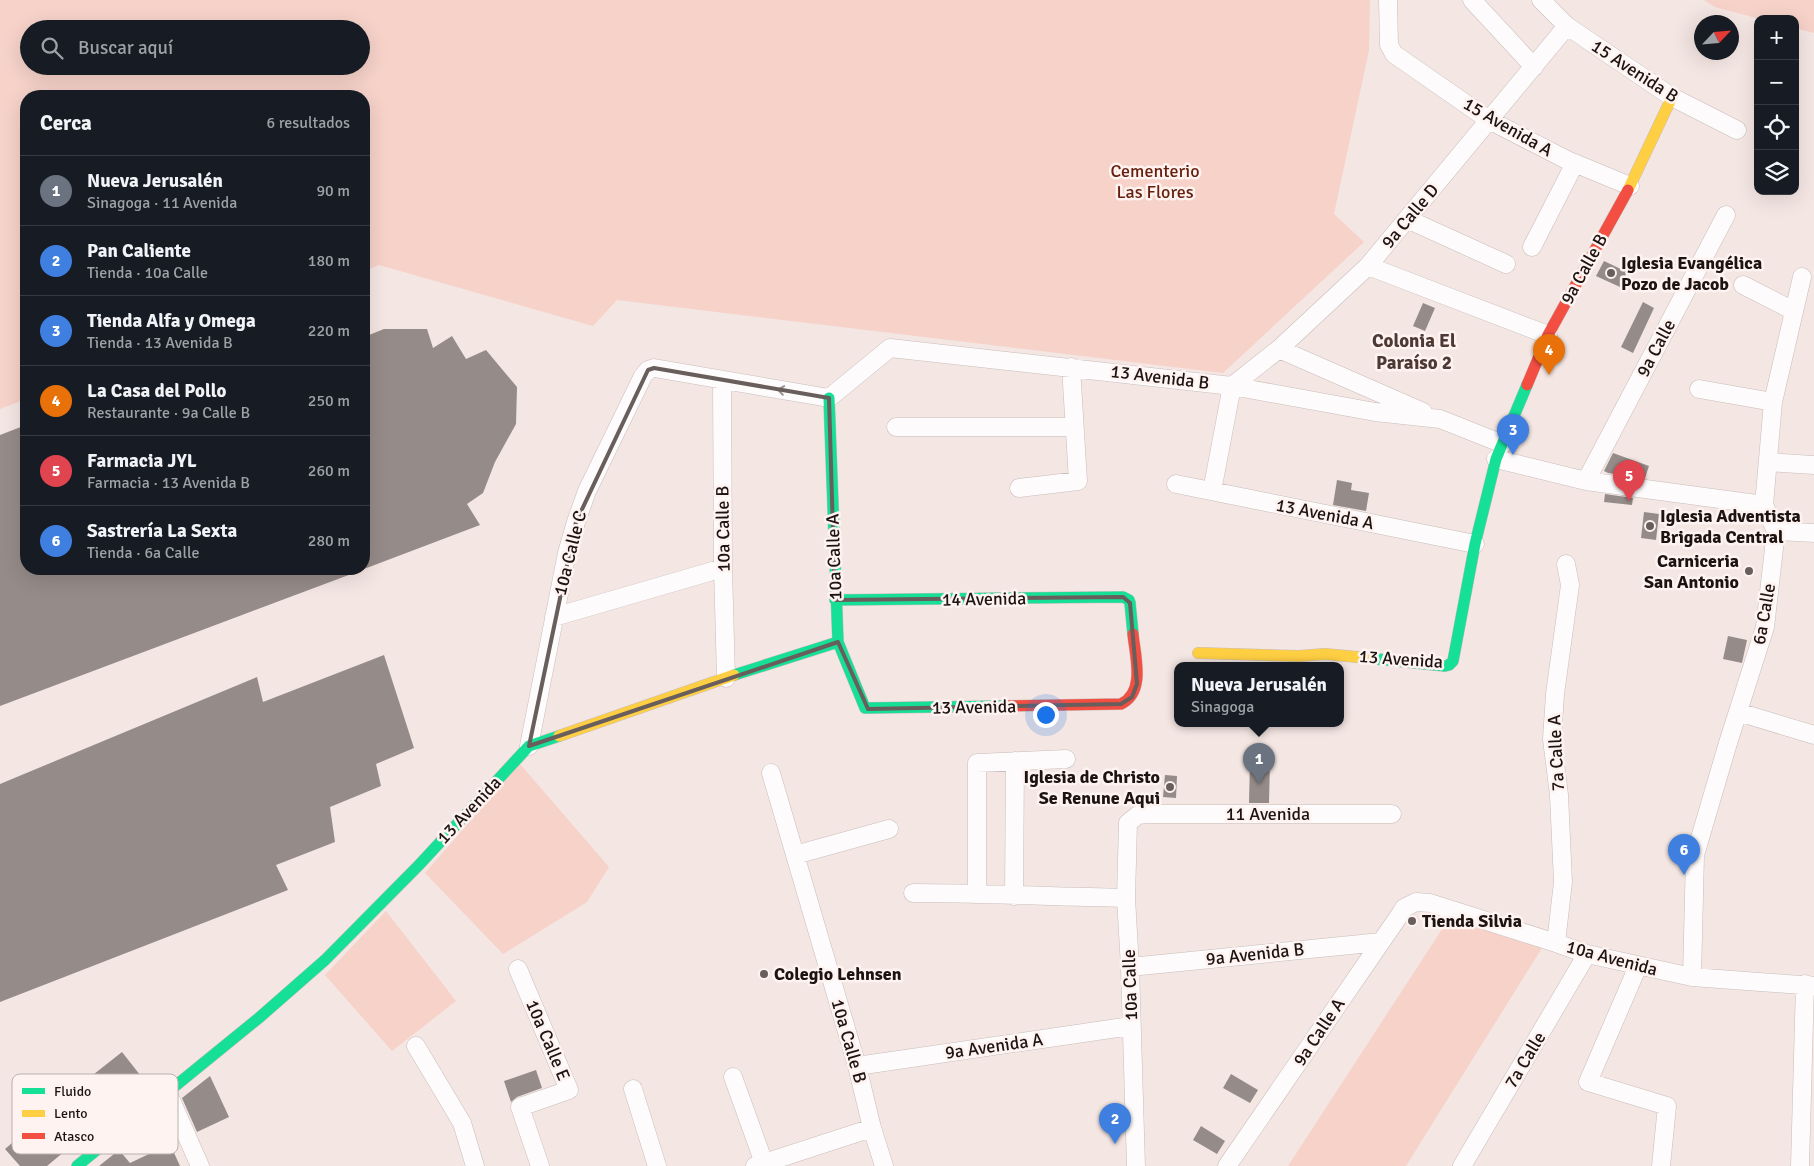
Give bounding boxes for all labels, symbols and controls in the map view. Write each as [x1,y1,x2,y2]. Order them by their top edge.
north arrow [1694,15,1739,60]
map controls [1754,15,1799,195]
button: + [1754,15,1799,60]
search box [20,20,370,75]
icon: search [38,34,66,62]
street label: 15 Avenida B [1587,35,1683,107]
text: Buscar aquí [78,36,173,60]
button: − [1754,60,1799,105]
street label: 15 Avenida A [1459,93,1557,161]
button: locate [1754,105,1799,150]
text: Cerca [40,110,92,136]
text: 6 resultados [267,113,350,133]
button: layers [1754,150,1799,195]
park label: Cementerio Las Flores [1110,160,1200,203]
text: Nueva Jerusalén [87,169,223,193]
street label: 9a Calle D [1377,179,1443,253]
text: 1 [52,181,60,201]
text: 90 m [316,181,350,201]
text: Sinagoga · 11 Avenida [87,193,237,213]
street label: 9a Calle B [1556,230,1612,308]
text: Pan Caliente [87,239,191,263]
text: 2 [52,251,60,271]
text: 180 m [308,251,350,271]
place label: Iglesia Evangélica Pozo de Jacob [1621,252,1762,295]
text: Tienda · 10a Calle [87,263,208,283]
marker: Iglesia Evangélica Pozo de Jacob [1605,267,1617,279]
text: Tienda Alfa y Omega [87,309,256,333]
street label: 9a Calle [1632,316,1680,380]
text: 3 [52,321,60,341]
text: 220 m [308,321,350,341]
district label: Colonia El Paraíso 2 [1372,329,1456,375]
text: Tienda · 13 Avenida B [87,333,233,353]
pin: 4 [1533,334,1565,375]
street label: 13 Avenida B [1109,360,1211,394]
text: La Casa del Pollo [87,379,226,403]
one-way arrow [777,386,786,396]
text: 4 [52,391,60,411]
text: 250 m [308,391,350,411]
text: Restaurante · 9a Calle B [87,403,250,423]
pin: 3 [1497,414,1529,455]
text: Farmacia JYL [87,449,197,473]
pin: 5 [1613,460,1645,501]
text: 5 [52,461,60,481]
text: 260 m [308,461,350,481]
text: Farmacia · 13 Avenida B [87,473,250,493]
street label: 10a Calle B [711,485,735,572]
street label: 13 Avenida A [1274,494,1376,534]
place label: Iglesia Adventista Brigada Central [1660,505,1801,548]
street label: 10a Calle C [549,508,591,598]
street label: 10a Calle A [821,513,847,601]
text: Sastrería La Sexta [87,519,237,543]
marker: Iglesia Adventista Brigada Central [1644,520,1656,532]
text: 6 [52,531,60,551]
text: 280 m [308,531,350,551]
text: Tienda · 6a Calle [87,543,199,563]
place label: Carniceria San Antonio [1644,550,1739,593]
marker: Carniceria San Antonio [1743,565,1755,577]
street label: 6a Calle [1748,582,1780,646]
street label: 14 Avenida [942,587,1026,611]
street label: 13 Avenida [1358,645,1444,673]
popup [1174,662,1344,727]
text: Nueva Jerusalén [1191,673,1327,697]
street label: 13 Avenida [932,695,1016,719]
text: Sinagoga [1191,697,1254,717]
your location [1033,702,1059,728]
street label: 7a Calle A [1543,714,1569,792]
pin: 1 [1243,743,1275,784]
place label: Iglesia de Christo Se Renune Aqui [1024,766,1160,809]
street label: 13 Avenida [432,772,506,848]
marker: Iglesia de Christo Se Renune Aqui [1164,781,1176,793]
street label: 11 Avenida [1226,803,1310,825]
pin: 6 [1668,834,1700,875]
place label: Tienda Silvia [1422,910,1522,932]
marker: Tienda Silvia [1406,915,1418,927]
street label: 10a Avenida [1564,935,1660,981]
street label: 9a Avenida B [1205,938,1305,970]
street label: 10a Calle [1118,949,1142,1021]
place label: Colegio Lehnsen [774,963,902,985]
marker: Colegio Lehnsen [758,968,770,980]
street label: 9a Calle A [1288,994,1350,1070]
street label: 10a Calle E [521,996,575,1084]
street label: 10a Calle B [827,996,872,1086]
street label: 9a Avenida A [944,1028,1044,1064]
street label: 7a Calle [1500,1028,1550,1092]
legend [12,1074,178,1154]
text: Fluido [54,1083,91,1100]
pin: 2 [1099,1103,1131,1144]
text: Lento [54,1105,88,1122]
text: Atasco [54,1128,94,1145]

